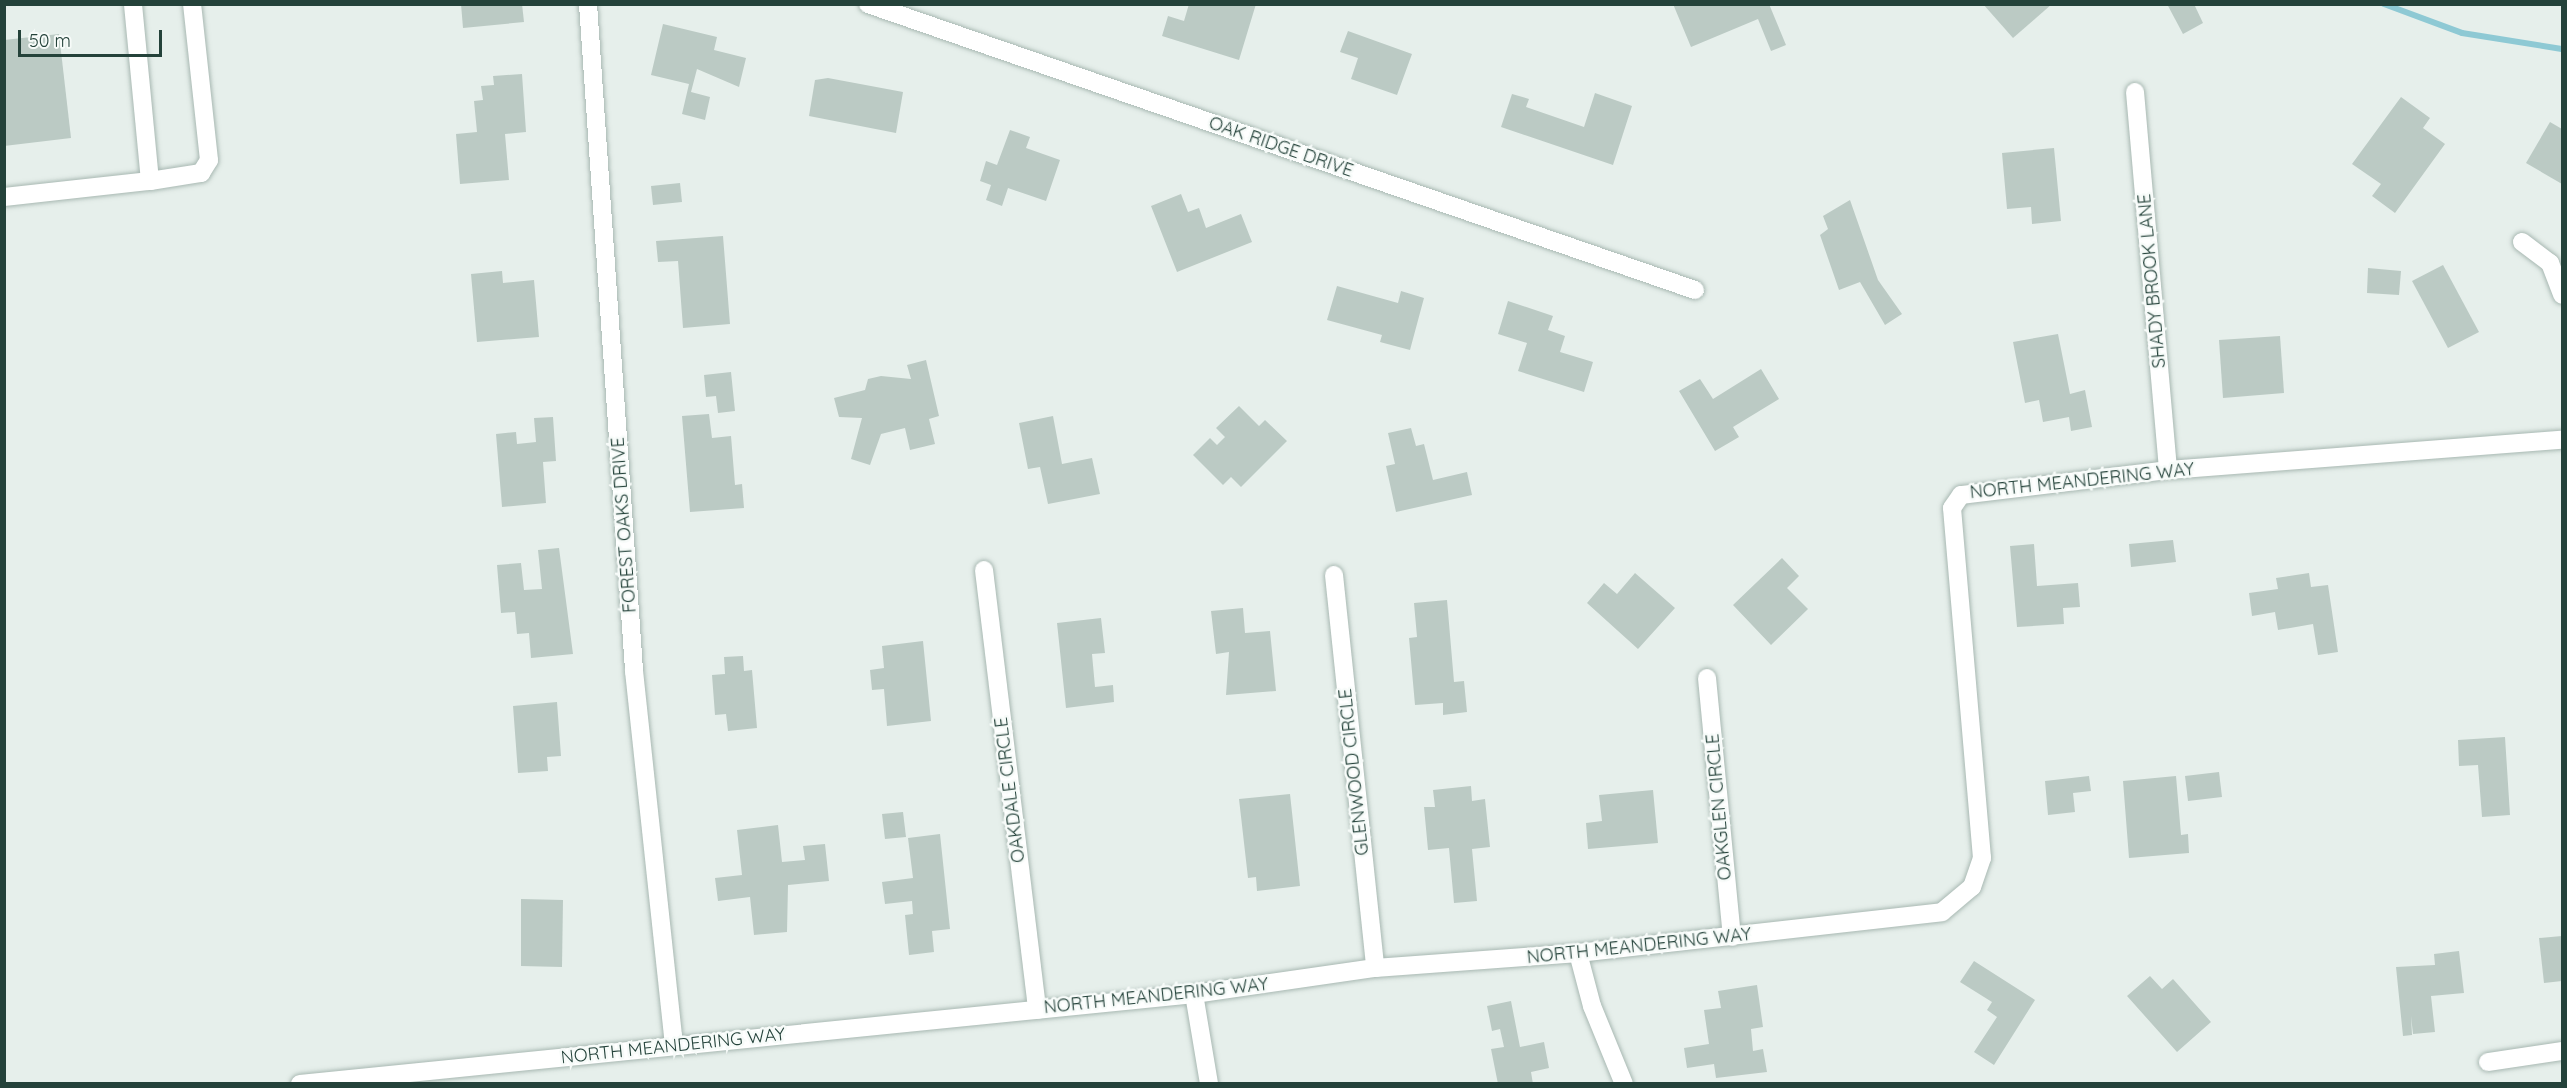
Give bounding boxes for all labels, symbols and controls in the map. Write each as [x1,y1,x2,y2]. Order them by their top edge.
scale bar [21,18,165,56]
text: 50 m [29,29,71,52]
street label: OAK RIDGE DRIVE [1206,112,1356,182]
street label: SHADY BROOK LANE [2134,193,2170,369]
street label: FOREST OAKS DRIVE [607,436,641,614]
street label: NORTH MEANDERING WAY [1969,458,2195,504]
street label: GLENWOOD CIRCLE [1334,687,1374,857]
street label: OAKDALE CIRCLE [990,716,1030,864]
street label: OAKGLEN CIRCLE [1702,733,1736,881]
street label: NORTH MEANDERING WAY [1526,923,1752,969]
street label: NORTH MEANDERING WAY [1043,973,1269,1019]
street label: NORTH MEANDERING WAY [560,1023,786,1069]

